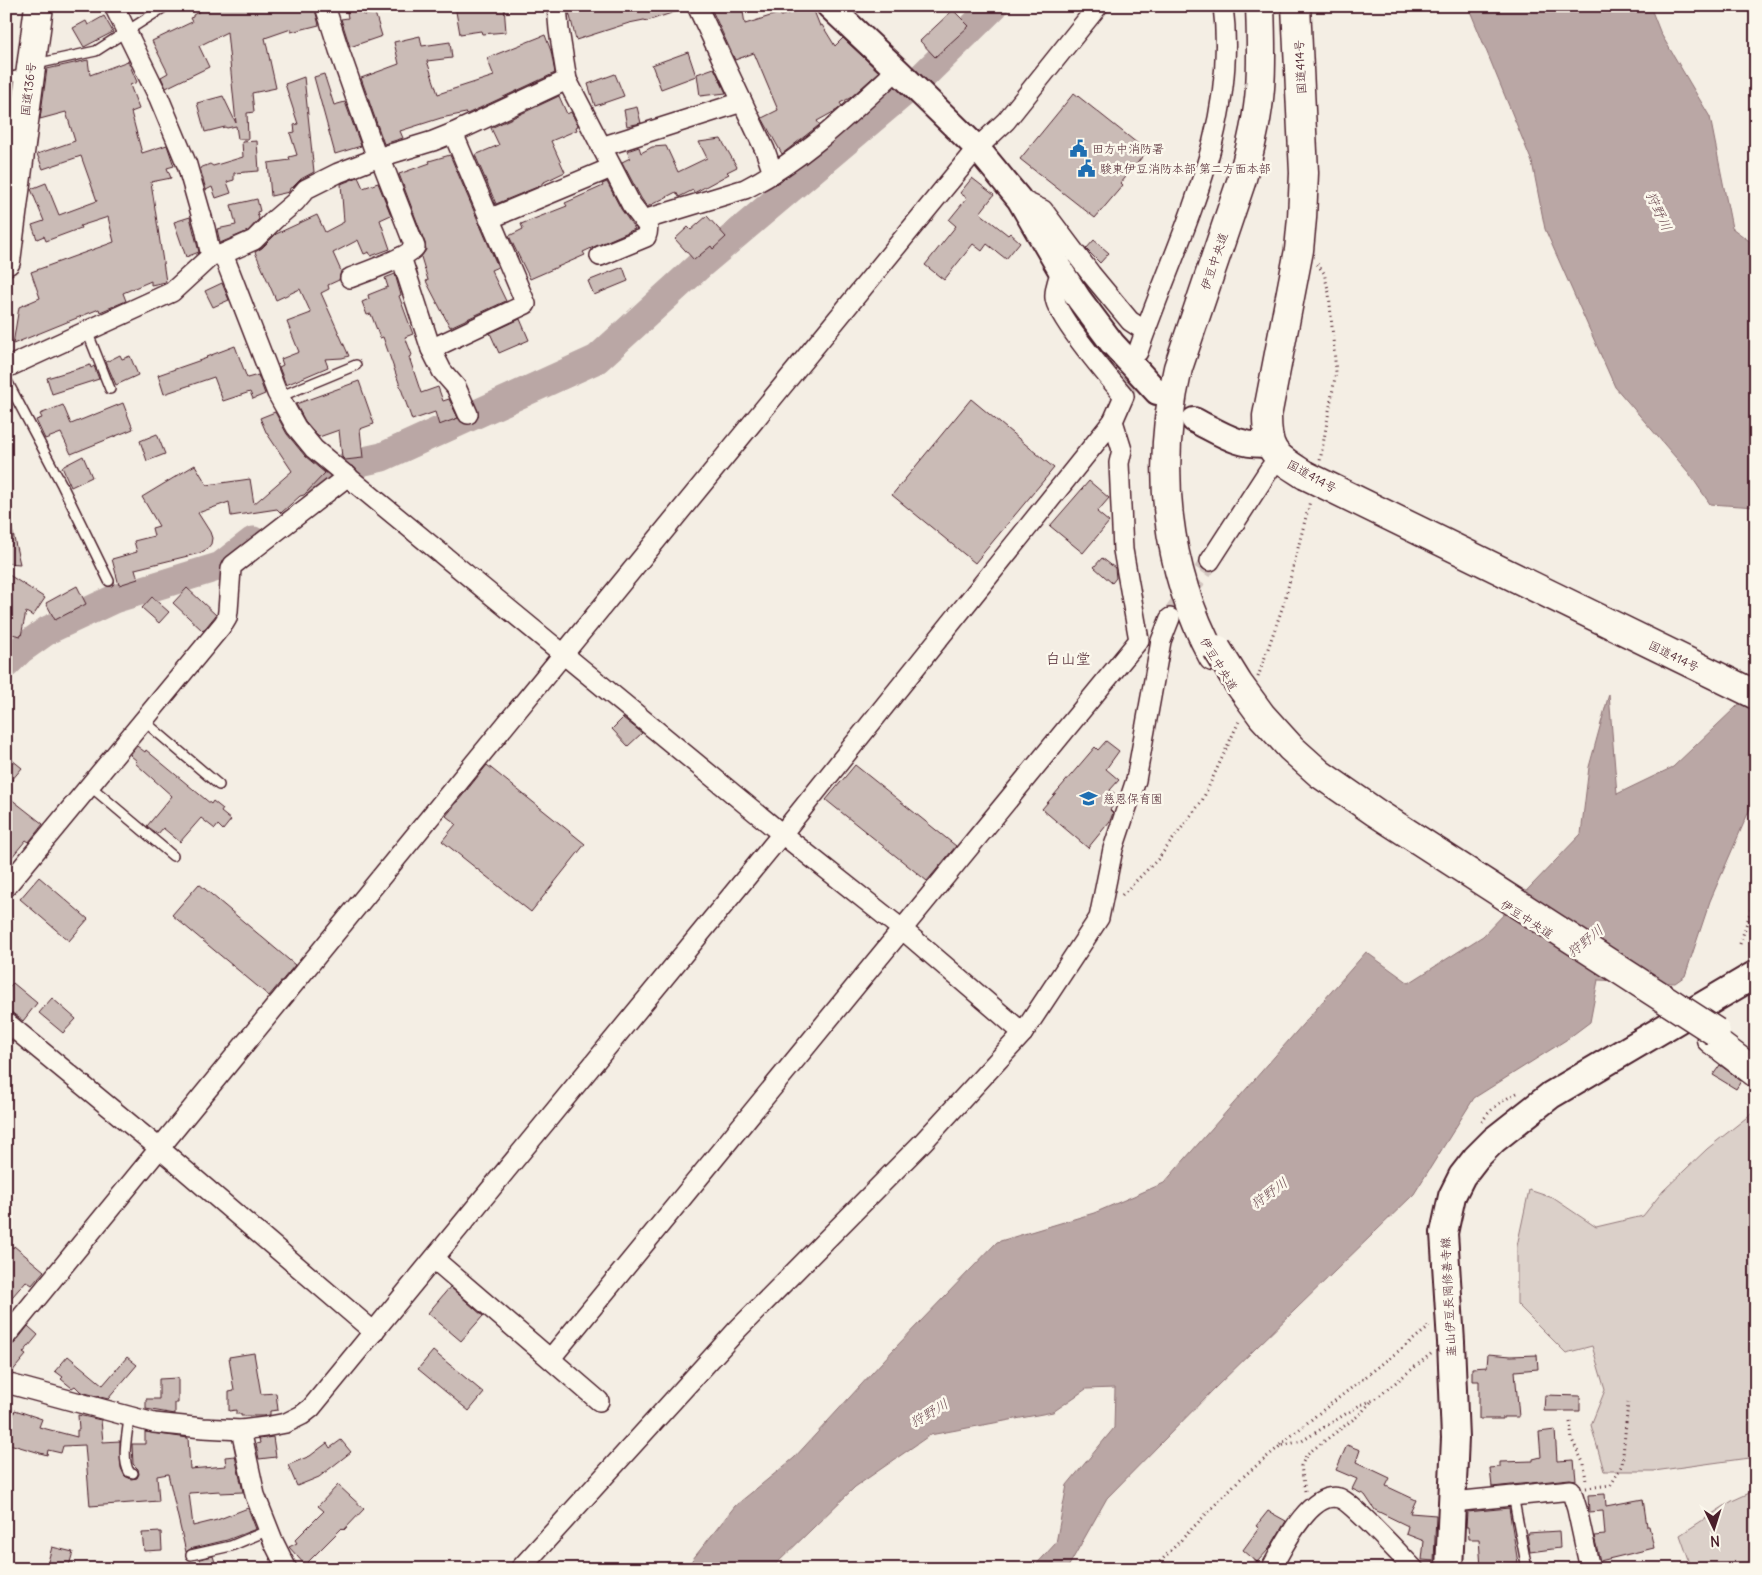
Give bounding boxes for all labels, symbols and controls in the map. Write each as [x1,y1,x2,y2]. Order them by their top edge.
street label: 国道414号 [1291,39,1309,95]
street label: 国道136号 [17,61,39,117]
public building icon: 田方中消防署 [1068,138,1088,158]
place label: 田方中消防署 [1092,141,1164,156]
public building icon: 駿東伊豆消防本部 第二方面本部 [1076,158,1096,178]
place label: 駿東伊豆消防本部 第二方面本部 [1100,161,1271,176]
water label: 狩野川 [1642,188,1676,234]
street label: 伊豆中央道 [1197,230,1231,292]
street label: 国道414号 [1285,456,1339,496]
street label: 伊豆中央道 [1197,634,1241,694]
street label: 国道414号 [1646,637,1702,675]
district label: 白山堂 [1045,649,1091,668]
school or university icon: 慈恩保育園 [1079,788,1099,808]
place label: 慈恩保育園 [1103,791,1163,806]
street label: 伊豆中央道 [1498,896,1556,942]
water label: 狩野川 [1563,921,1607,961]
water label: 狩野川 [1247,1173,1291,1213]
street label: 韮山伊豆長岡修善寺線 [1437,1237,1459,1357]
water label: 狩野川 [906,1394,952,1432]
north arrow [1690,1502,1740,1552]
text: N [1709,1532,1720,1550]

